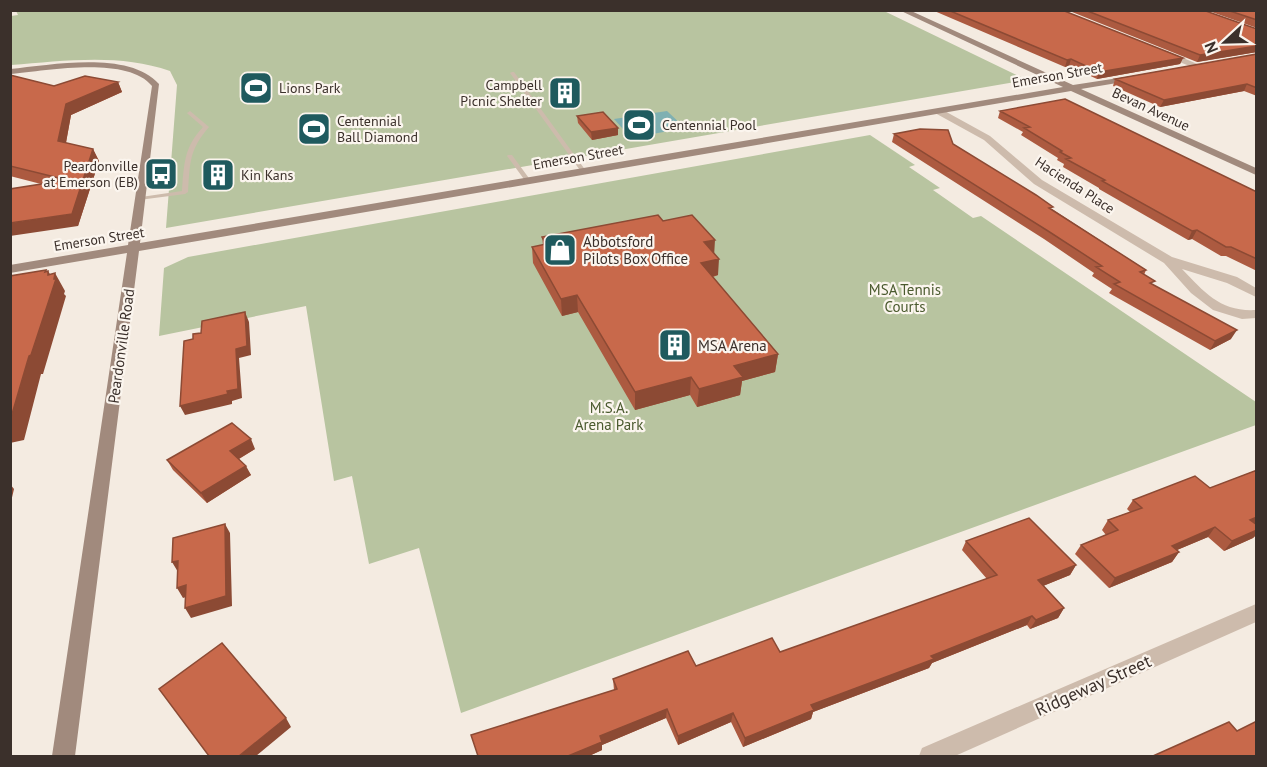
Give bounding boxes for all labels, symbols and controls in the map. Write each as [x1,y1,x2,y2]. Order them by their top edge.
north arrow [1195,12,1255,72]
text: N [1200,39,1222,56]
street label: Emerson Street [1010,58,1104,92]
sports icon: Lions Park [238,70,274,106]
building icon: Campbell Picnic Shelter [547,75,583,111]
place label: Campbell Picnic Shelter [460,76,542,110]
place label: Lions Park [279,79,341,97]
street label: Bevan Avenue [1109,83,1193,135]
sports icon: Centennial Pool [621,107,657,143]
sports icon: Centennial Ball Diamond [296,111,332,147]
place label: Centennial Ball Diamond [337,112,418,146]
place label: Centennial Pool [662,116,756,134]
street label: Emerson Street [531,140,625,174]
street label: Hacienda Place [1032,153,1118,217]
bus stop icon: Peardonville at Emerson (EB) [143,156,179,192]
place label: Peardonville at Emerson (EB) [44,157,138,191]
building icon: Kin Kans [200,157,236,193]
place label: Kin Kans [241,166,293,184]
street label: Emerson Street [53,223,146,255]
shop icon: Abbotsford Pilots Box Office [542,232,578,268]
place label: Abbotsford Pilots Box Office [583,232,688,268]
park label: MSA Tennis Courts [869,280,941,316]
street label: Peardonville Road [104,287,138,405]
building icon: MSA Arena [657,327,693,363]
place label: MSA Arena [698,336,767,355]
park label: M.S.A. Arena Park [575,398,644,434]
street label: Ridgeway Street [1031,649,1155,721]

